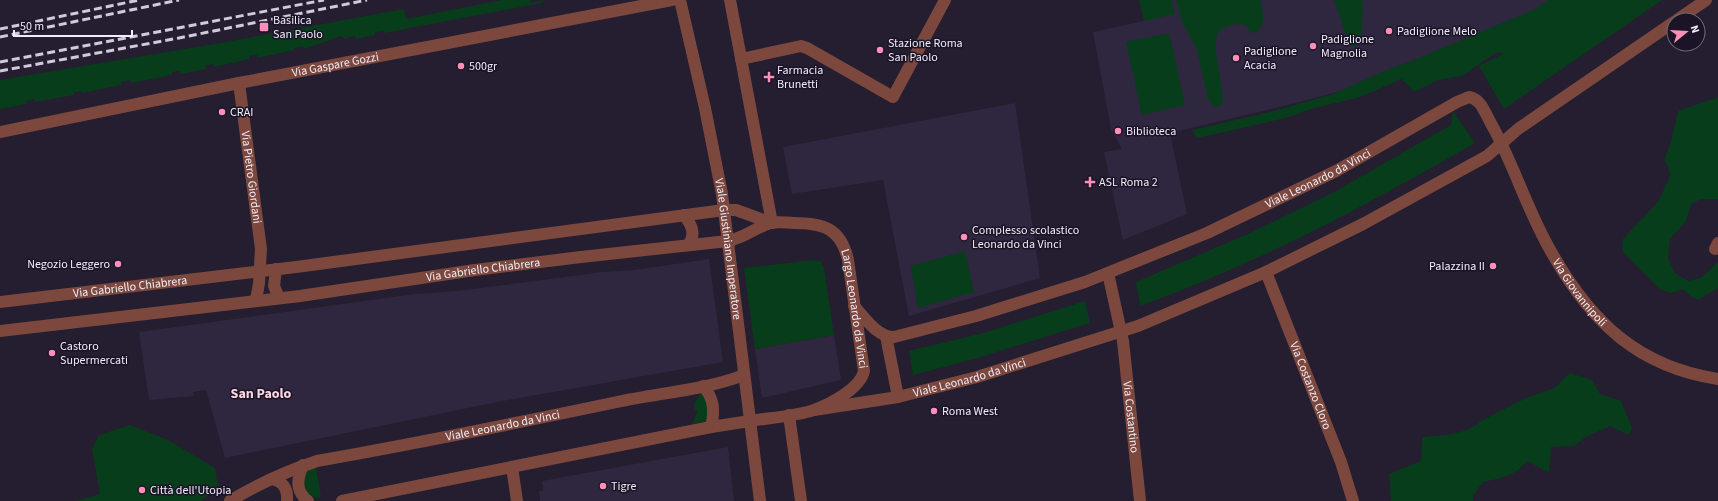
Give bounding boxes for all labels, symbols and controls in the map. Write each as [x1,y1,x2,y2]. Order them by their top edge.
scale bar [14,12,132,38]
place label: Basilica San Paolo [273,12,323,43]
north arrow [1666,12,1706,52]
text: 50 m [20,18,44,35]
marker: Basilica San Paolo [258,21,270,33]
place label: Padiglione Melo [1397,23,1477,40]
text: N [1687,23,1703,35]
marker: Padiglione Melo [1384,26,1394,36]
place label: Padiglione Magnolia [1321,31,1374,62]
place label: Stazione Roma San Paolo [888,35,963,66]
marker: Padiglione Magnolia [1308,41,1318,51]
place label: Padiglione Acacia [1244,43,1297,74]
marker: Stazione Roma San Paolo [875,45,885,55]
street label: Via Gaspare Gozzi [291,48,380,82]
marker: Padiglione Acacia [1231,53,1241,63]
place label: 500gr [469,58,498,75]
marker: 500gr [456,61,466,71]
place label: Farmacia Brunetti [777,62,823,93]
marker: Farmacia Brunetti [764,72,774,82]
place label: CRAI [230,104,253,121]
marker: CRAI [217,107,227,117]
place label: Biblioteca [1126,123,1176,140]
marker: Biblioteca [1113,126,1123,136]
street label: Via Pietro Giordani [236,130,266,225]
street label: Viale Leonardo da Vinci [1262,145,1374,213]
place label: ASL Roma 2 [1099,174,1158,191]
marker: ASL Roma 2 [1084,176,1096,188]
street label: Viale Giustiniano Imperatore [710,177,746,321]
place label: Complesso scolastico Leonardo da Vinci [972,222,1079,253]
marker: Complesso scolastico Leonardo da Vinci [959,232,969,242]
street label: Largo Leonardo da Vinci [836,247,872,370]
street label: Via Gabriello Chiabrera [425,254,541,286]
place label: Negozio Leggero [27,256,110,273]
street label: Via Giovannipoli [1548,256,1610,331]
place label: Palazzina II [1429,258,1485,275]
marker: Negozio Leggero [113,259,123,269]
marker: Palazzina II [1488,261,1498,271]
street label: Via Gabriello Chiabrera [72,272,188,302]
place label: Castoro Supermercati [60,338,128,369]
street label: Via Costanzo Cloro [1285,339,1335,432]
marker: Castoro Supermercati [47,348,57,358]
street label: Viale Leonardo da Vinci [911,354,1028,402]
street label: Via Costantino [1118,380,1143,454]
district label: San Paolo [231,384,292,404]
place label: Roma West [942,403,998,420]
street label: Viale Leonardo da Vinci [444,406,561,446]
marker: Roma West [929,406,939,416]
place label: Tigre [611,478,636,495]
marker: Tigre [598,481,608,491]
place label: Città dell'Utopia [150,482,231,499]
marker: Città dell'Utopia [137,485,147,495]

